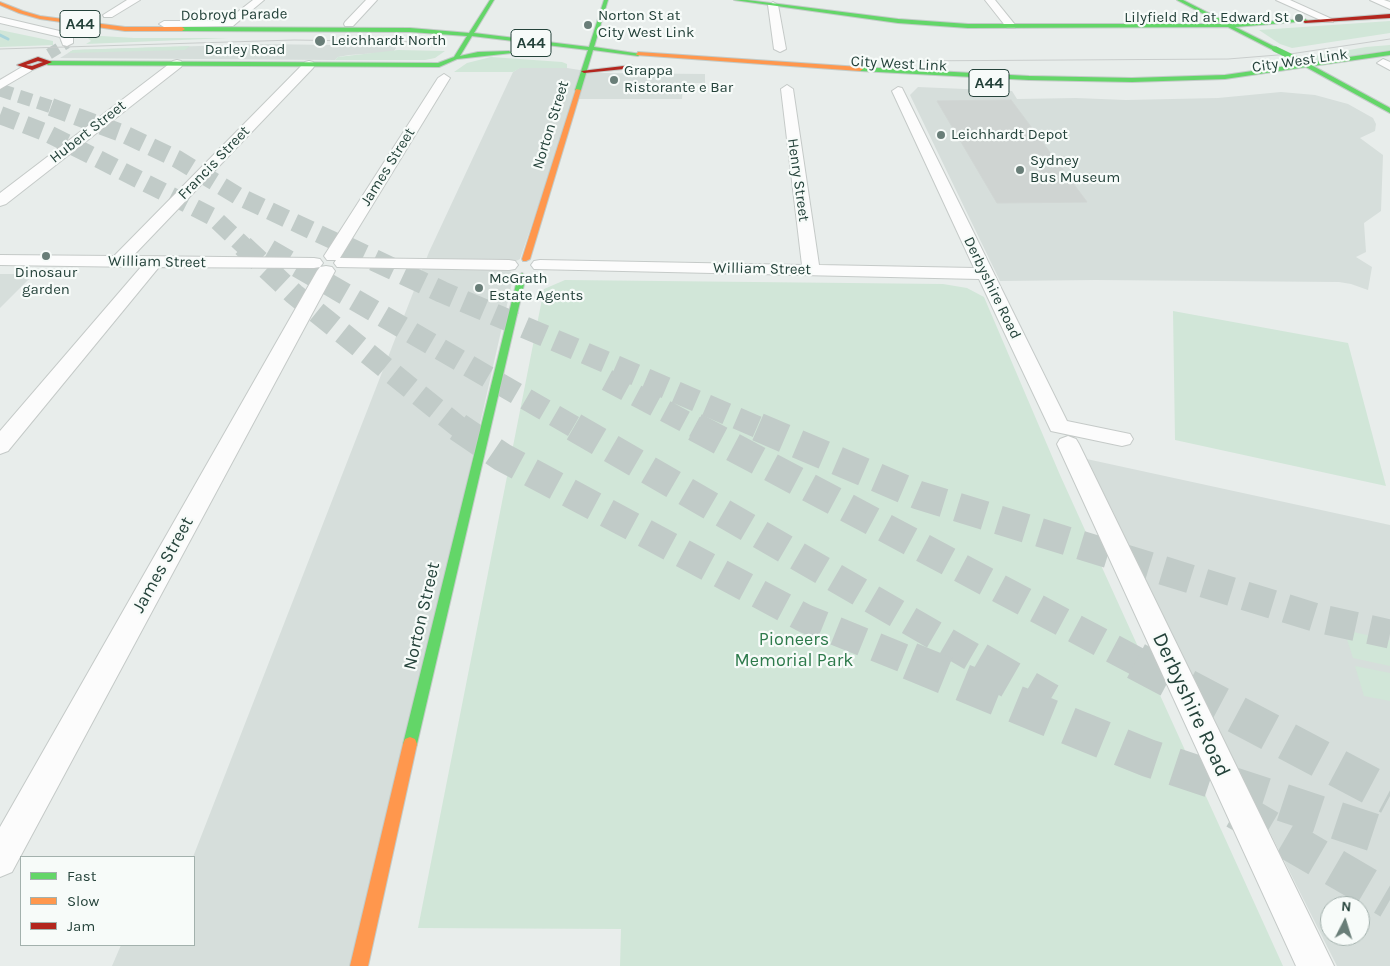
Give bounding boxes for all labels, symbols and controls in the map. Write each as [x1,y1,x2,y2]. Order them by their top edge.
street label: Dobroyd Parade [180,5,288,25]
place label: Norton St at City West Link [598,7,695,42]
place label: Lilyfield Rd at Edward St [1124,9,1289,27]
road number: A44 [60,10,100,38]
marker: Lilyfield Rd at Edward St [1293,12,1305,24]
marker: Norton St at City West Link [582,19,594,31]
road number: A44 [511,29,551,56]
place label: Leichhardt North [331,32,446,50]
marker: Leichhardt North [313,34,327,48]
street label: Darley Road [205,41,285,59]
street label: City West Link [1251,45,1349,77]
street label: City West Link [850,52,948,76]
place label: Grappa Ristorante e Bar [624,62,733,97]
road number: A44 [969,70,1009,96]
marker: Grappa Ristorante e Bar [608,74,620,86]
street label: Norton Street [529,79,573,171]
street label: Hubert Street [46,97,130,167]
street label: Francis Street [174,122,254,204]
street label: James Street [357,125,419,209]
place label: Leichhardt Depot [951,126,1068,144]
marker: Leichhardt Depot [935,129,947,141]
street label: Henry Street [783,137,813,223]
place label: Sydney Bus Museum [1030,152,1120,187]
marker: Sydney Bus Museum [1014,164,1026,176]
street label: Derbyshire Road [959,234,1025,342]
marker: Dinosaur garden [40,250,52,262]
street label: William Street [108,252,206,272]
street label: William Street [713,259,811,279]
place label: Dinosaur garden [15,264,77,299]
place label: McGrath Estate Agents [489,270,583,305]
marker: McGrath Estate Agents [473,282,485,294]
street label: James Street [128,513,198,617]
street label: Norton Street [399,560,445,672]
park label: Pioneers Memorial Park [735,629,853,672]
street label: Derbyshire Road [1147,629,1235,781]
legend [20,856,195,946]
text: Fast [67,867,96,885]
text: Slow [67,892,99,910]
north arrow [1320,896,1370,946]
text: N [1341,898,1352,915]
text: Jam [67,917,95,935]

